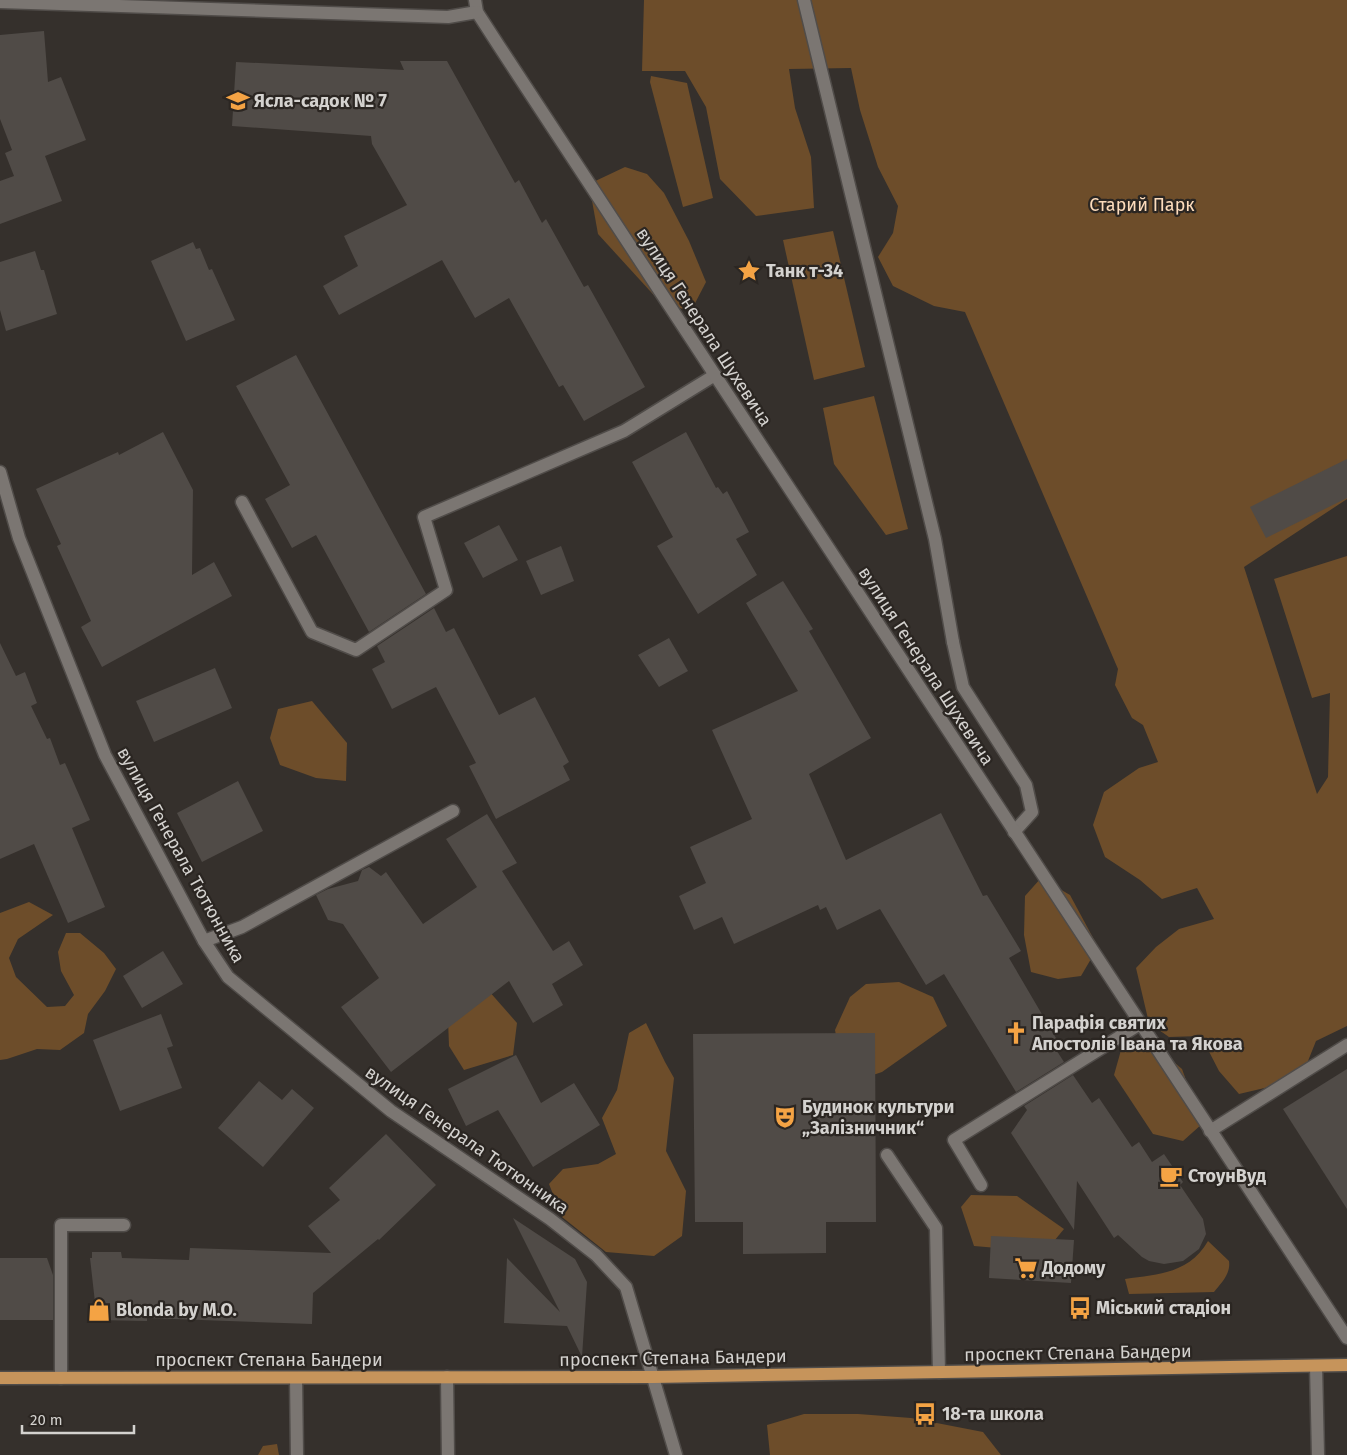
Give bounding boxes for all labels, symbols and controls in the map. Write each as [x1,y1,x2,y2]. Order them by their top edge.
school or university icon: Ясла-садок № 7 [225,88,251,114]
place label: Ясла-садок № 7 [254,90,387,112]
park label: Старий Парк [1089,194,1195,216]
street label: вулиця Генерала Шухевича [631,224,777,430]
place icon: Танк т-34 [736,258,762,284]
place label: Танк т-34 [766,260,843,282]
street label: вулиця Генерала Шухевича [853,563,999,769]
street label: вулиця Генерала Тютюнника [112,743,250,967]
place label: Парафія святих Апостолів Івана та Якова [1031,1012,1243,1055]
church icon: Парафія святих Апостолів Івана та Якова [1003,1020,1029,1046]
street label: вулиця Генерала Тютюнника [361,1061,573,1219]
place label: Будинок культури „Залізничник“ [802,1096,954,1139]
theatre icon: Будинок культури „Залізничник“ [772,1104,798,1130]
cafe icon: СтоунВуд [1158,1163,1184,1189]
place label: СтоунВуд [1188,1165,1266,1187]
supermarket icon: Додому [1013,1255,1039,1281]
place label: Додому [1041,1257,1106,1279]
bus stop icon: Міський стадіон [1067,1295,1093,1321]
shop icon: Blonda by M.O. [86,1297,112,1323]
place label: Міський стадіон [1096,1297,1231,1319]
place label: Blonda by M.O. [116,1299,237,1321]
street label: проспект Степана Бандери [964,1340,1192,1366]
street label: проспект Степана Бандери [559,1345,787,1371]
street label: проспект Степана Бандери [155,1349,383,1371]
bus stop icon: 18-та школа [912,1401,938,1427]
scale bar [22,1402,135,1434]
place label: 18-та школа [942,1403,1044,1425]
text: 20 m [30,1411,63,1429]

